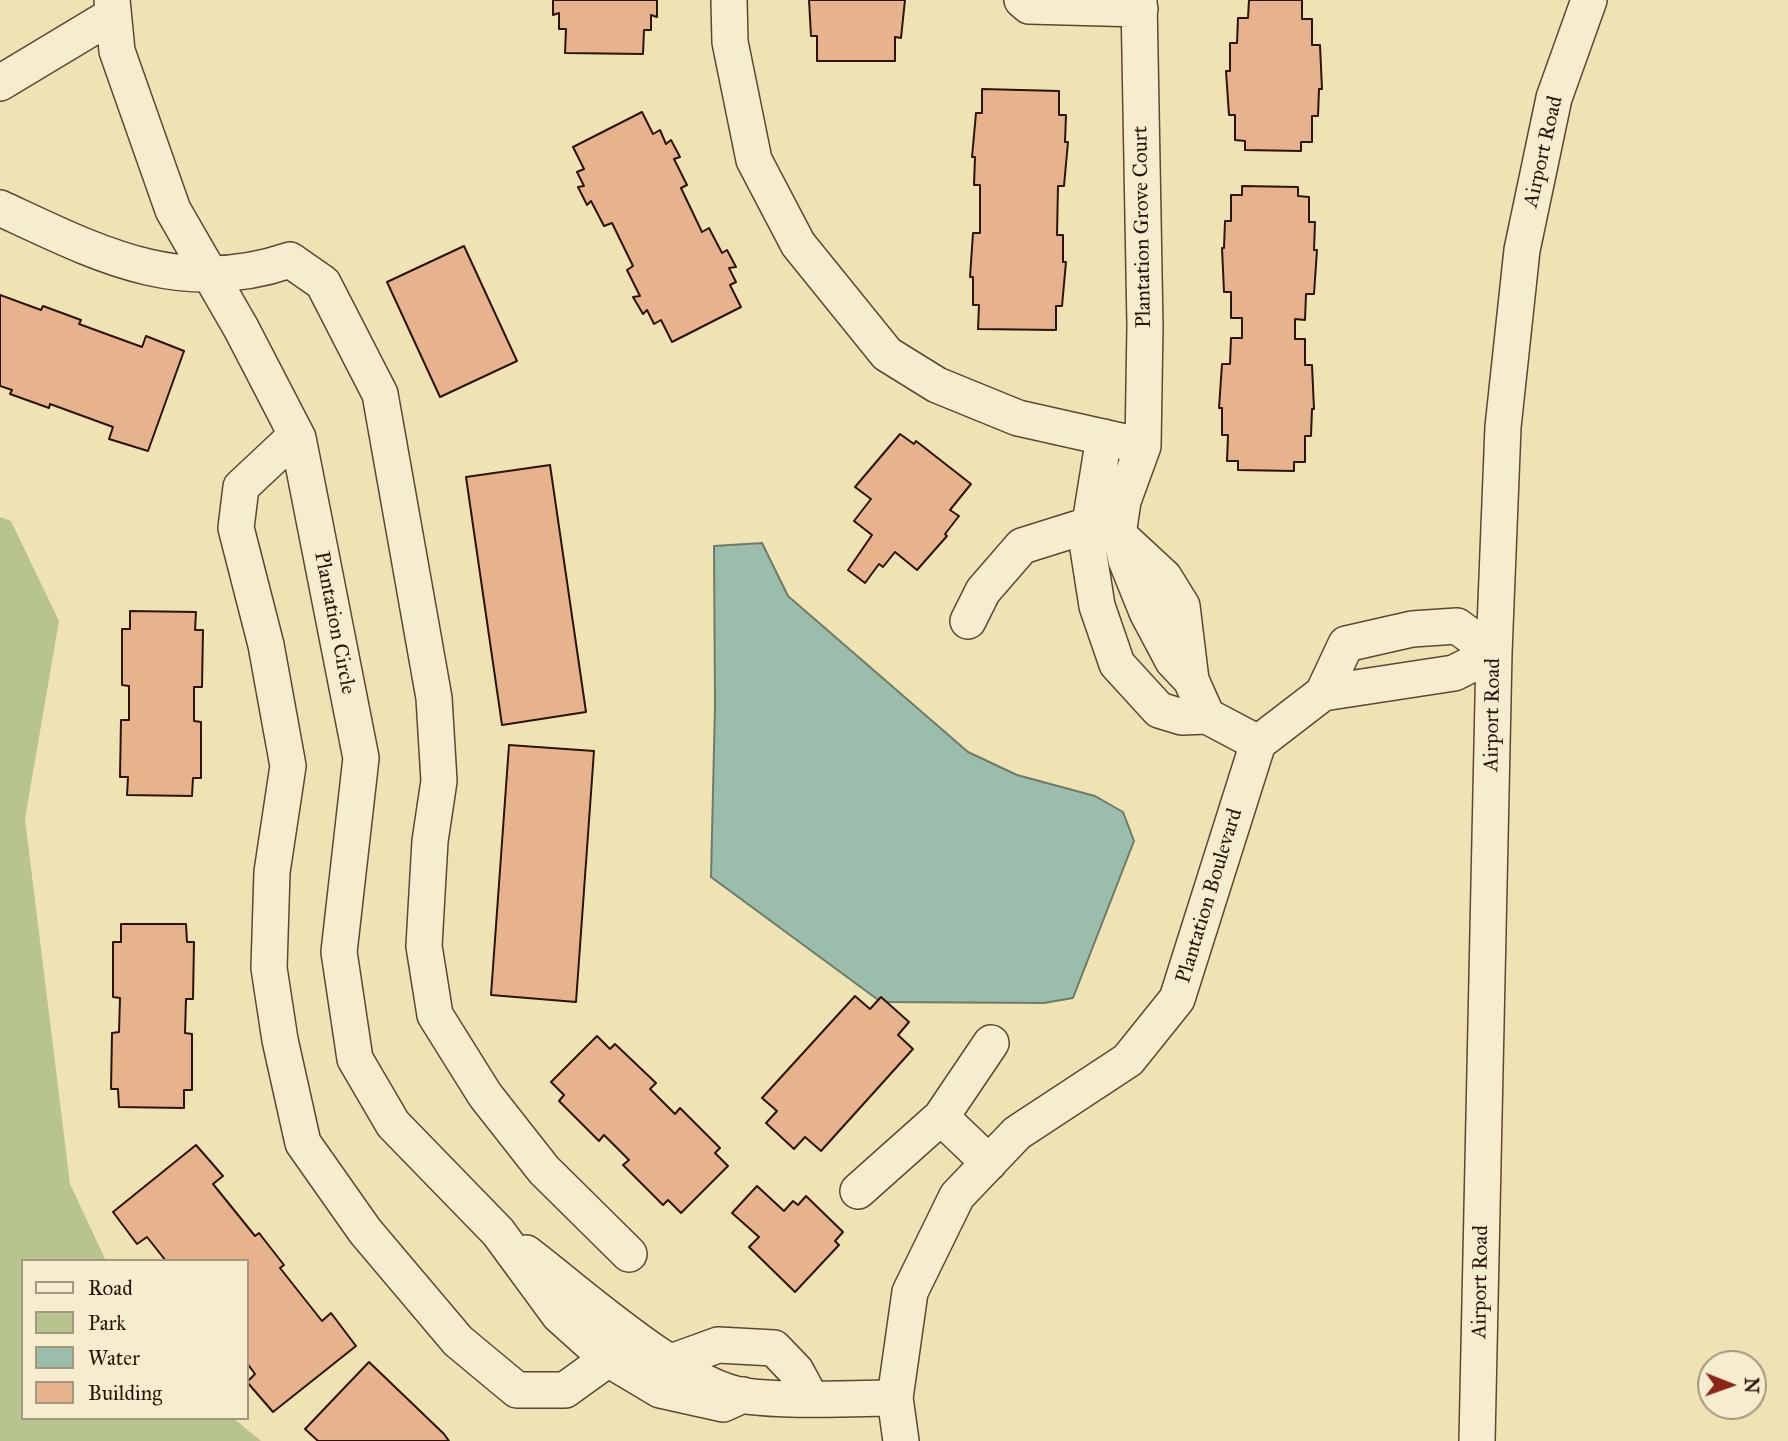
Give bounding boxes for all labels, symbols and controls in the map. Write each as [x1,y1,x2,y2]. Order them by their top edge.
street label: Airport Road [1519,94,1569,210]
street label: Plantation Grove Court [1129,126,1157,328]
street label: Plantation Circle [308,549,360,697]
street label: Airport Road [1479,658,1507,772]
street label: Plantation Boulevard [1171,806,1249,986]
street label: Airport Road [1467,1225,1495,1339]
legend [21,1259,248,1420]
text: Road [88,1275,133,1301]
text: Park [88,1310,126,1336]
text: Water [88,1345,140,1371]
north arrow [1697,1350,1767,1420]
text: N [1740,1377,1763,1394]
text: Building [88,1380,162,1406]

